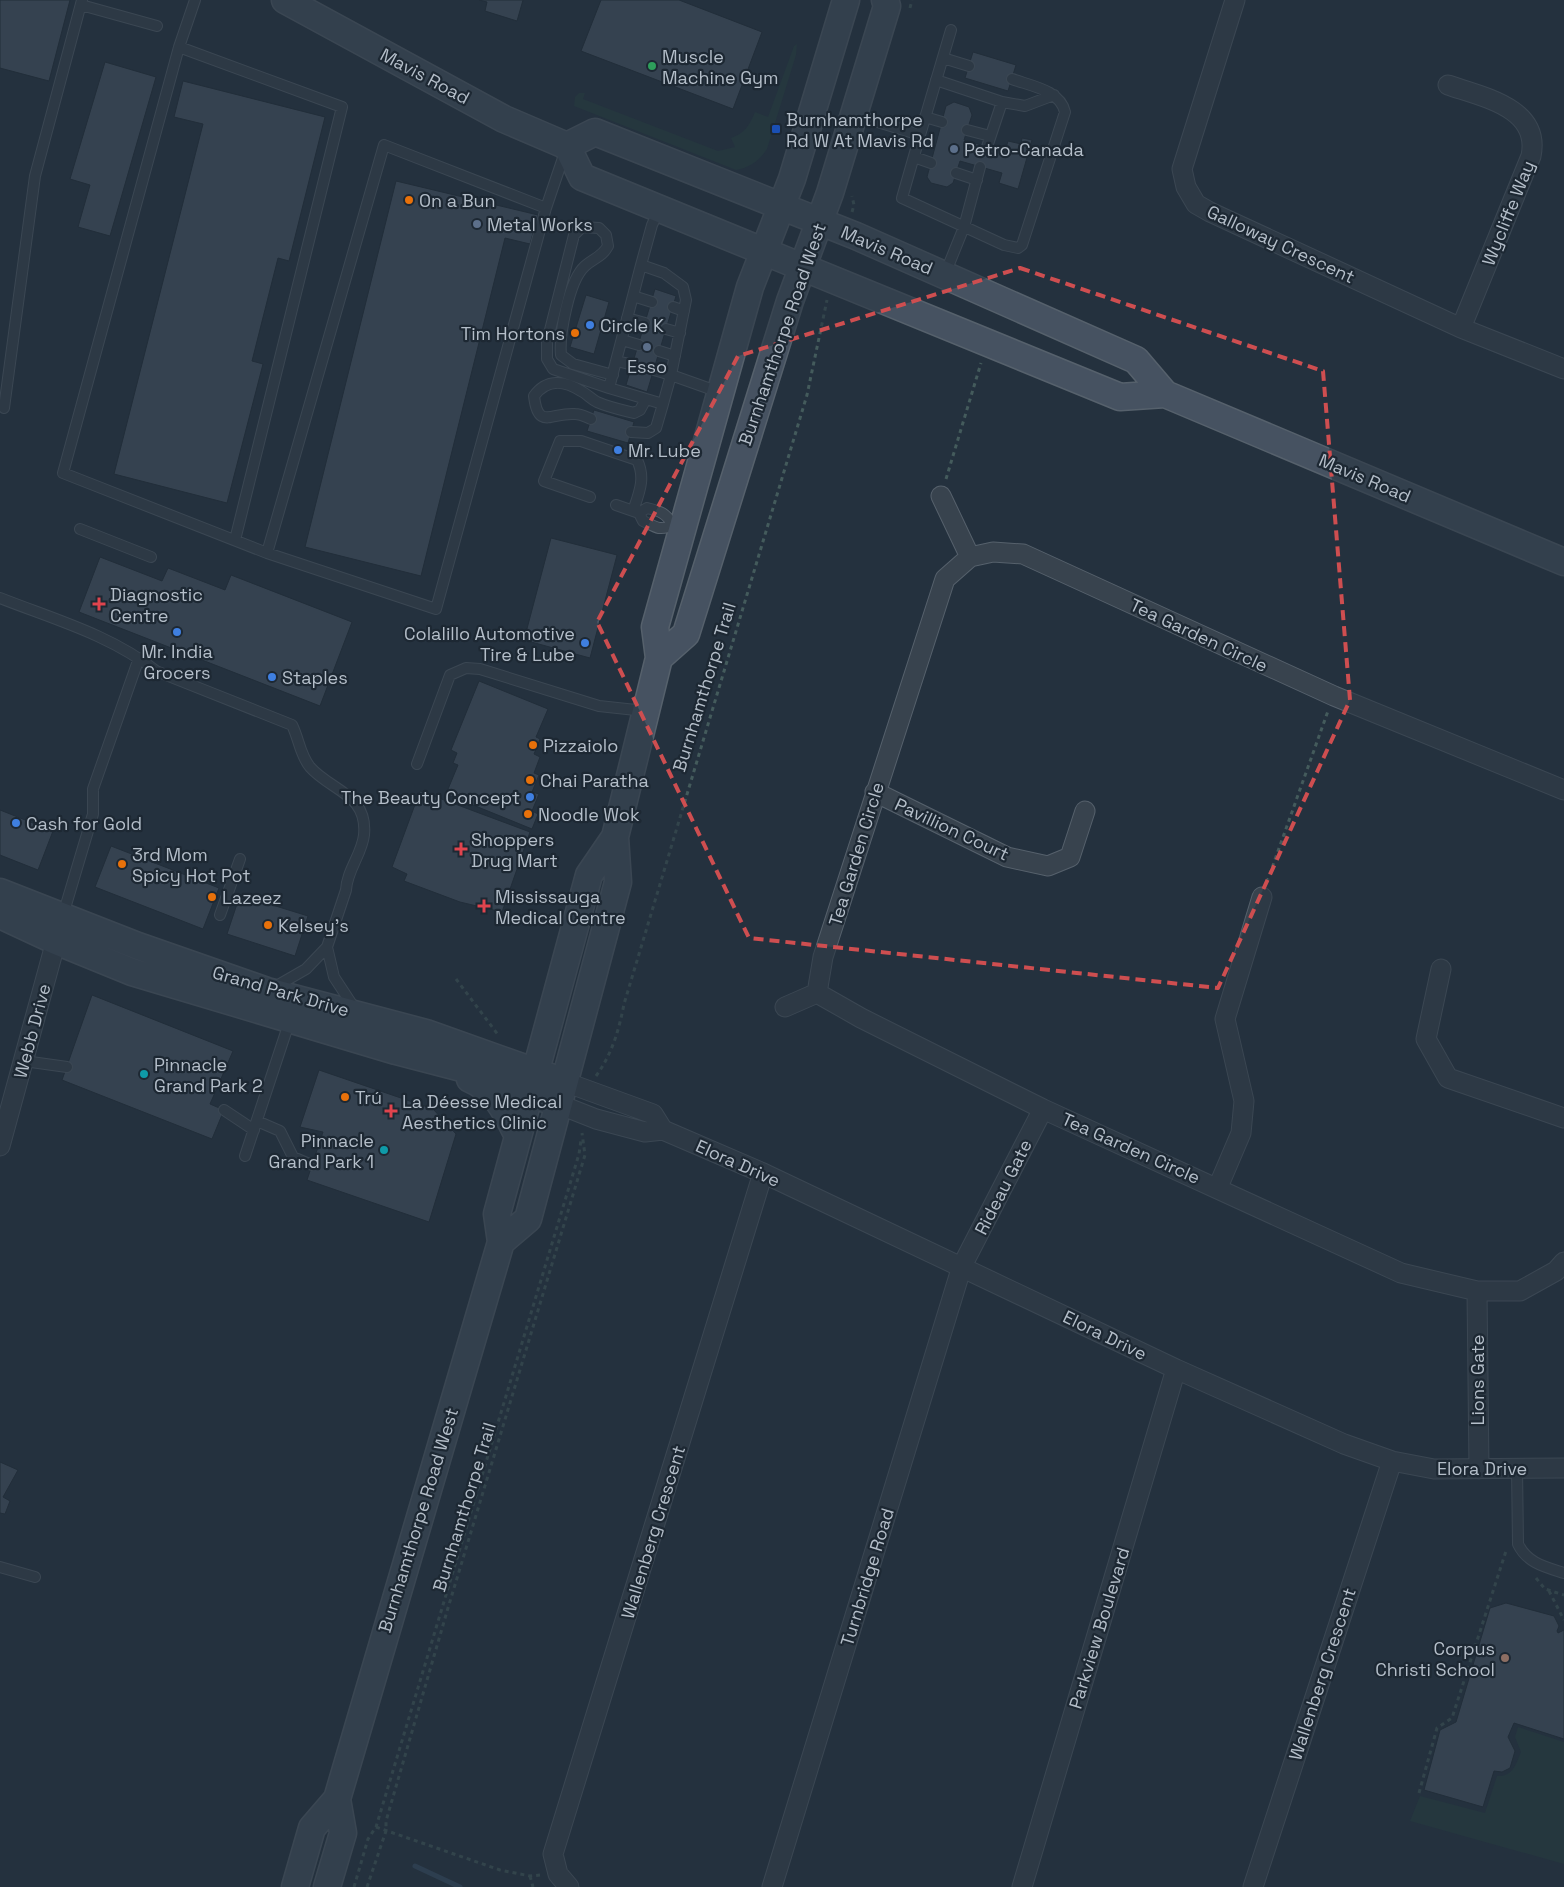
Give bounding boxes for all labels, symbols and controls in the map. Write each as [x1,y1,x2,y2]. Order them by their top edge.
street label: Mavis Road [376,43,474,109]
place label: Muscle Machine Gym [662,45,779,89]
marker: Muscle Machine Gym [646,60,658,72]
place label: Burnhamthorpe Rd W At Mavis Rd [786,108,934,152]
marker: Burnhamthorpe Rd W At Mavis Rd [770,123,782,135]
place label: Petro-Canada [964,138,1084,161]
marker: Petro-Canada [948,143,960,155]
street label: Wycliffe Way [1476,157,1540,269]
place label: On a Bun [419,189,496,212]
marker: On a Bun [403,194,415,206]
street label: Galloway Crescent [1203,200,1359,288]
place label: Metal Works [487,213,593,236]
marker: Metal Works [471,218,483,230]
street label: Burnhamthorpe Road West [733,220,831,448]
street label: Mavis Road [837,220,937,280]
place label: Circle K [600,314,664,337]
marker: Circle K [584,319,596,331]
place label: Tim Hortons [461,322,565,345]
marker: Tim Hortons [569,327,581,339]
marker: Esso [641,341,653,353]
place label: Esso [627,355,667,378]
place label: Mr. Lube [628,439,701,462]
marker: Mr. Lube [612,444,624,456]
street label: Mavis Road [1315,448,1415,508]
place label: Diagnostic Centre [110,583,203,627]
street label: Tea Garden Circle [1126,593,1272,677]
marker: Diagnostic Centre [92,597,106,611]
street label: Burnhamthorpe Trail [667,600,741,774]
place label: Colalillo Automotive Tire & Lube [404,622,575,666]
marker: Mr. India Grocers [171,626,183,638]
marker: Colalillo Automotive Tire & Lube [579,637,591,649]
place label: Mr. India Grocers [141,640,213,684]
place label: Staples [282,666,348,689]
marker: Staples [266,671,278,683]
place label: Pizzaiolo [543,734,618,757]
marker: Pizzaiolo [527,739,539,751]
place label: Chai Paratha [540,769,649,792]
marker: Chai Paratha [524,774,536,786]
street label: Tea Garden Circle [823,779,889,929]
place label: The Beauty Concept [341,786,520,809]
marker: The Beauty Concept [524,791,536,803]
street label: Pavillion Court [891,793,1013,865]
place label: Noodle Wok [538,803,640,826]
marker: Noodle Wok [522,808,534,820]
place label: Cash for Gold [26,812,142,835]
marker: Cash for Gold [10,817,22,829]
place label: Shoppers Drug Mart [471,828,558,872]
place label: 3rd Mom Spicy Hot Pot [132,843,251,887]
marker: Shoppers Drug Mart [455,843,467,855]
marker: 3rd Mom Spicy Hot Pot [116,858,128,870]
place label: Mississauga Medical Centre [495,885,626,929]
place label: Lazeez [222,886,282,909]
marker: Lazeez [206,891,218,903]
marker: Mississauga Medical Centre [477,899,491,913]
place label: Kelsey's [278,914,349,937]
marker: Kelsey's [262,919,274,931]
street label: Grand Park Drive [210,960,352,1022]
street label: Webb Drive [8,981,56,1081]
place label: Pinnacle Grand Park 2 [154,1053,263,1097]
marker: Pinnacle Grand Park 2 [138,1068,150,1080]
place label: Trú [355,1086,382,1109]
place label: La Déesse Medical Aesthetics Clinic [402,1090,562,1134]
marker: Trú [339,1091,351,1103]
marker: La Déesse Medical Aesthetics Clinic [384,1104,398,1118]
street label: Tea Garden Circle [1058,1107,1204,1189]
place label: Pinnacle Grand Park 1 [268,1129,374,1173]
street label: Elora Drive [692,1134,784,1192]
street label: Rideau Gate [969,1135,1037,1239]
marker: Pinnacle Grand Park 1 [378,1144,390,1156]
street label: Elora Drive [1059,1305,1151,1365]
street label: Lions Gate [1466,1335,1489,1425]
street label: Burnhamthorpe Road West [373,1405,463,1635]
street label: Burnhamthorpe Trail [427,1420,501,1594]
street label: Wallenberg Crescent [616,1443,690,1621]
street label: Elora Drive [1437,1457,1527,1480]
street label: Turnbridge Road [835,1505,899,1649]
street label: Parkview Boulevard [1063,1544,1135,1712]
street label: Wallenberg Crescent [1283,1585,1361,1763]
place label: Corpus Christi School [1375,1637,1495,1681]
marker: Corpus Christi School [1499,1652,1511,1664]

